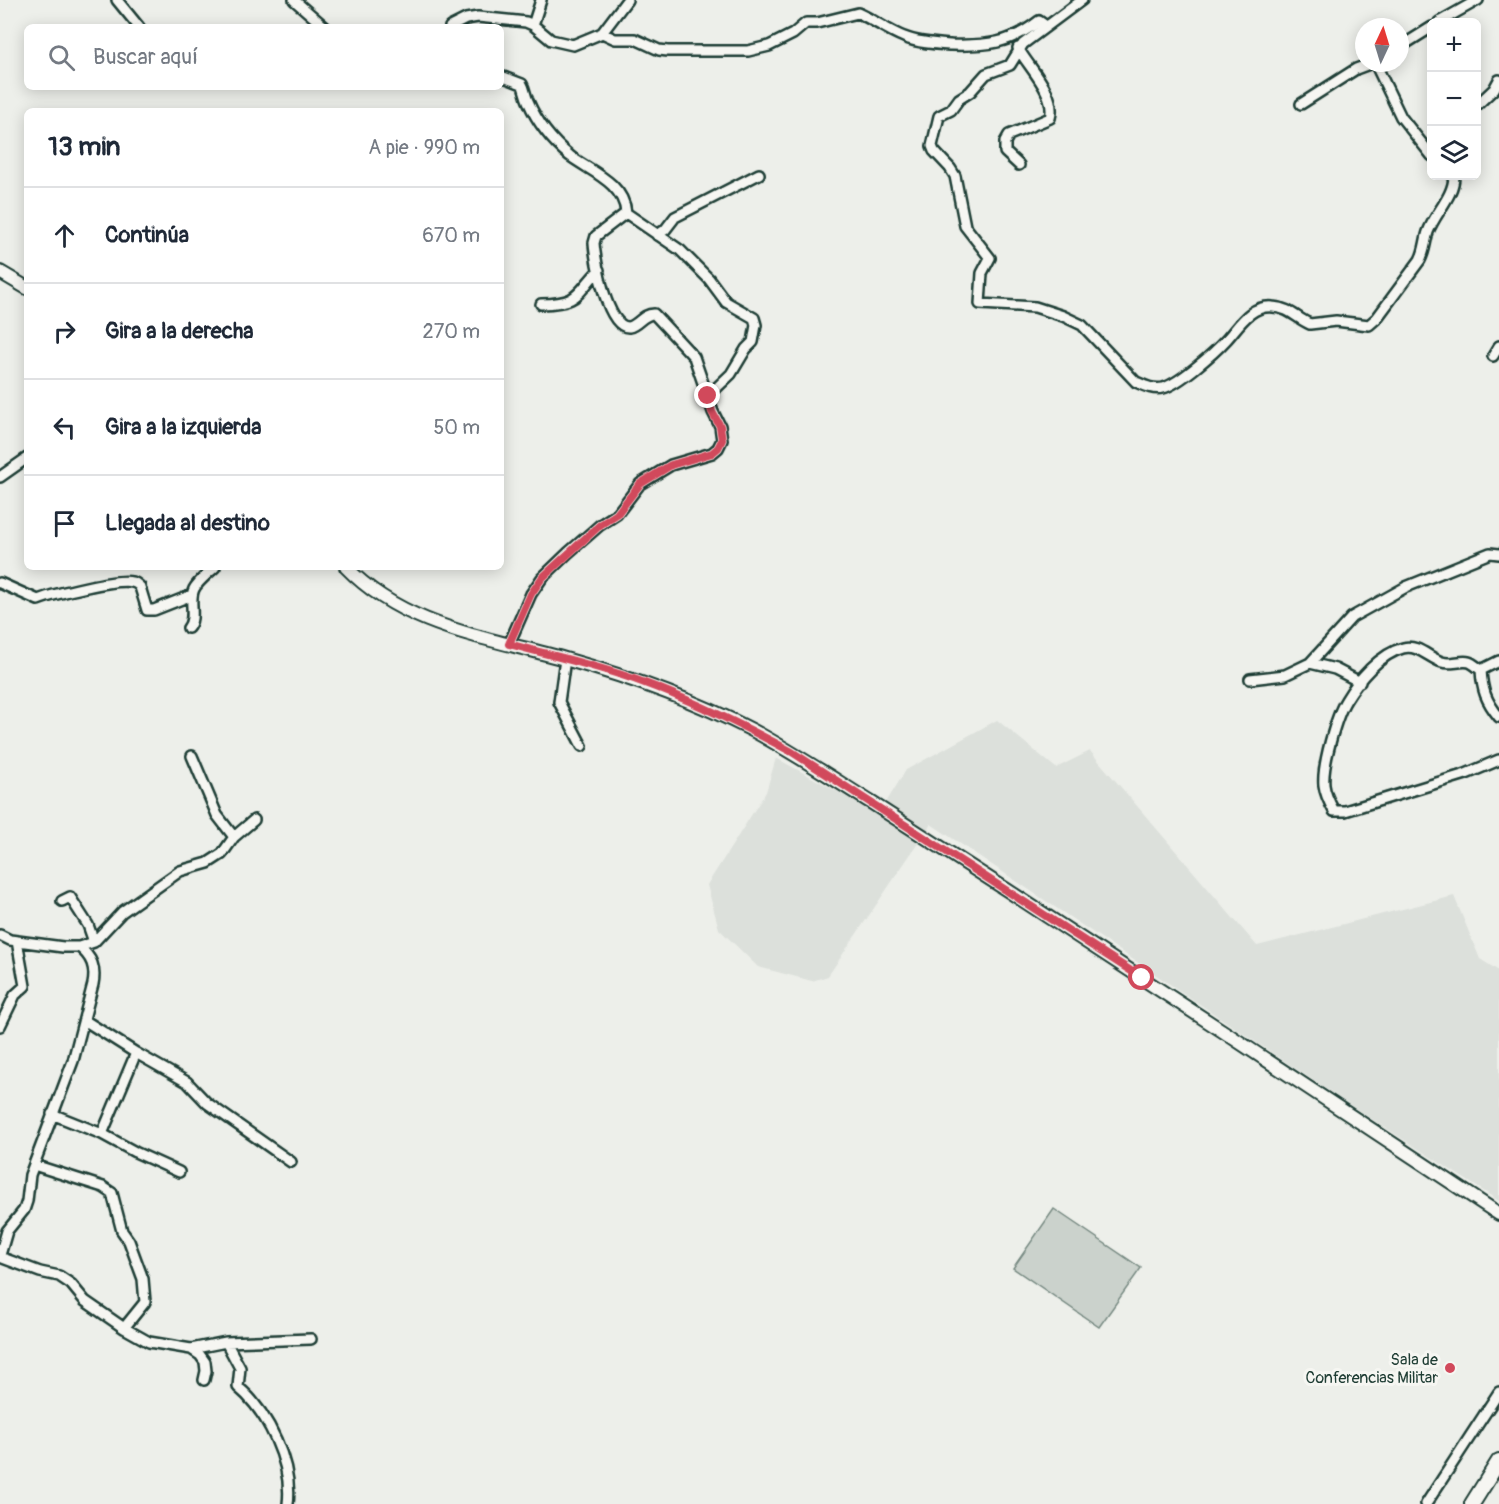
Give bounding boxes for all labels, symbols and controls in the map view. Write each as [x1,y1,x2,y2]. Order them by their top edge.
north arrow [1355,18,1409,72]
map controls [1427,18,1481,180]
button: + [1427,18,1481,72]
search box [24,24,504,90]
icon: search [45,41,78,74]
text: Buscar aquí [93,43,198,71]
button: − [1427,72,1481,126]
button: layers [1427,126,1481,180]
text: 13 min [48,131,121,163]
text: A pie · 990 m [368,135,480,160]
icon: ahead [48,219,81,252]
text: Continúa [105,221,189,249]
text: 670 m [422,223,480,248]
icon: right [48,315,81,348]
text: Gira a la derecha [105,317,253,345]
text: 270 m [422,319,480,344]
route end [694,382,720,408]
icon: left [48,411,81,444]
text: Gira a la izquierda [105,413,262,441]
text: 50 m [433,415,480,440]
icon: arrive [48,507,81,540]
text: Llegada al destino [105,509,270,537]
route start [1128,964,1154,990]
place label: Sala de Conferencias Militar [1306,1350,1438,1388]
marker: Sala de Conferencias Militar [1443,1361,1457,1375]

